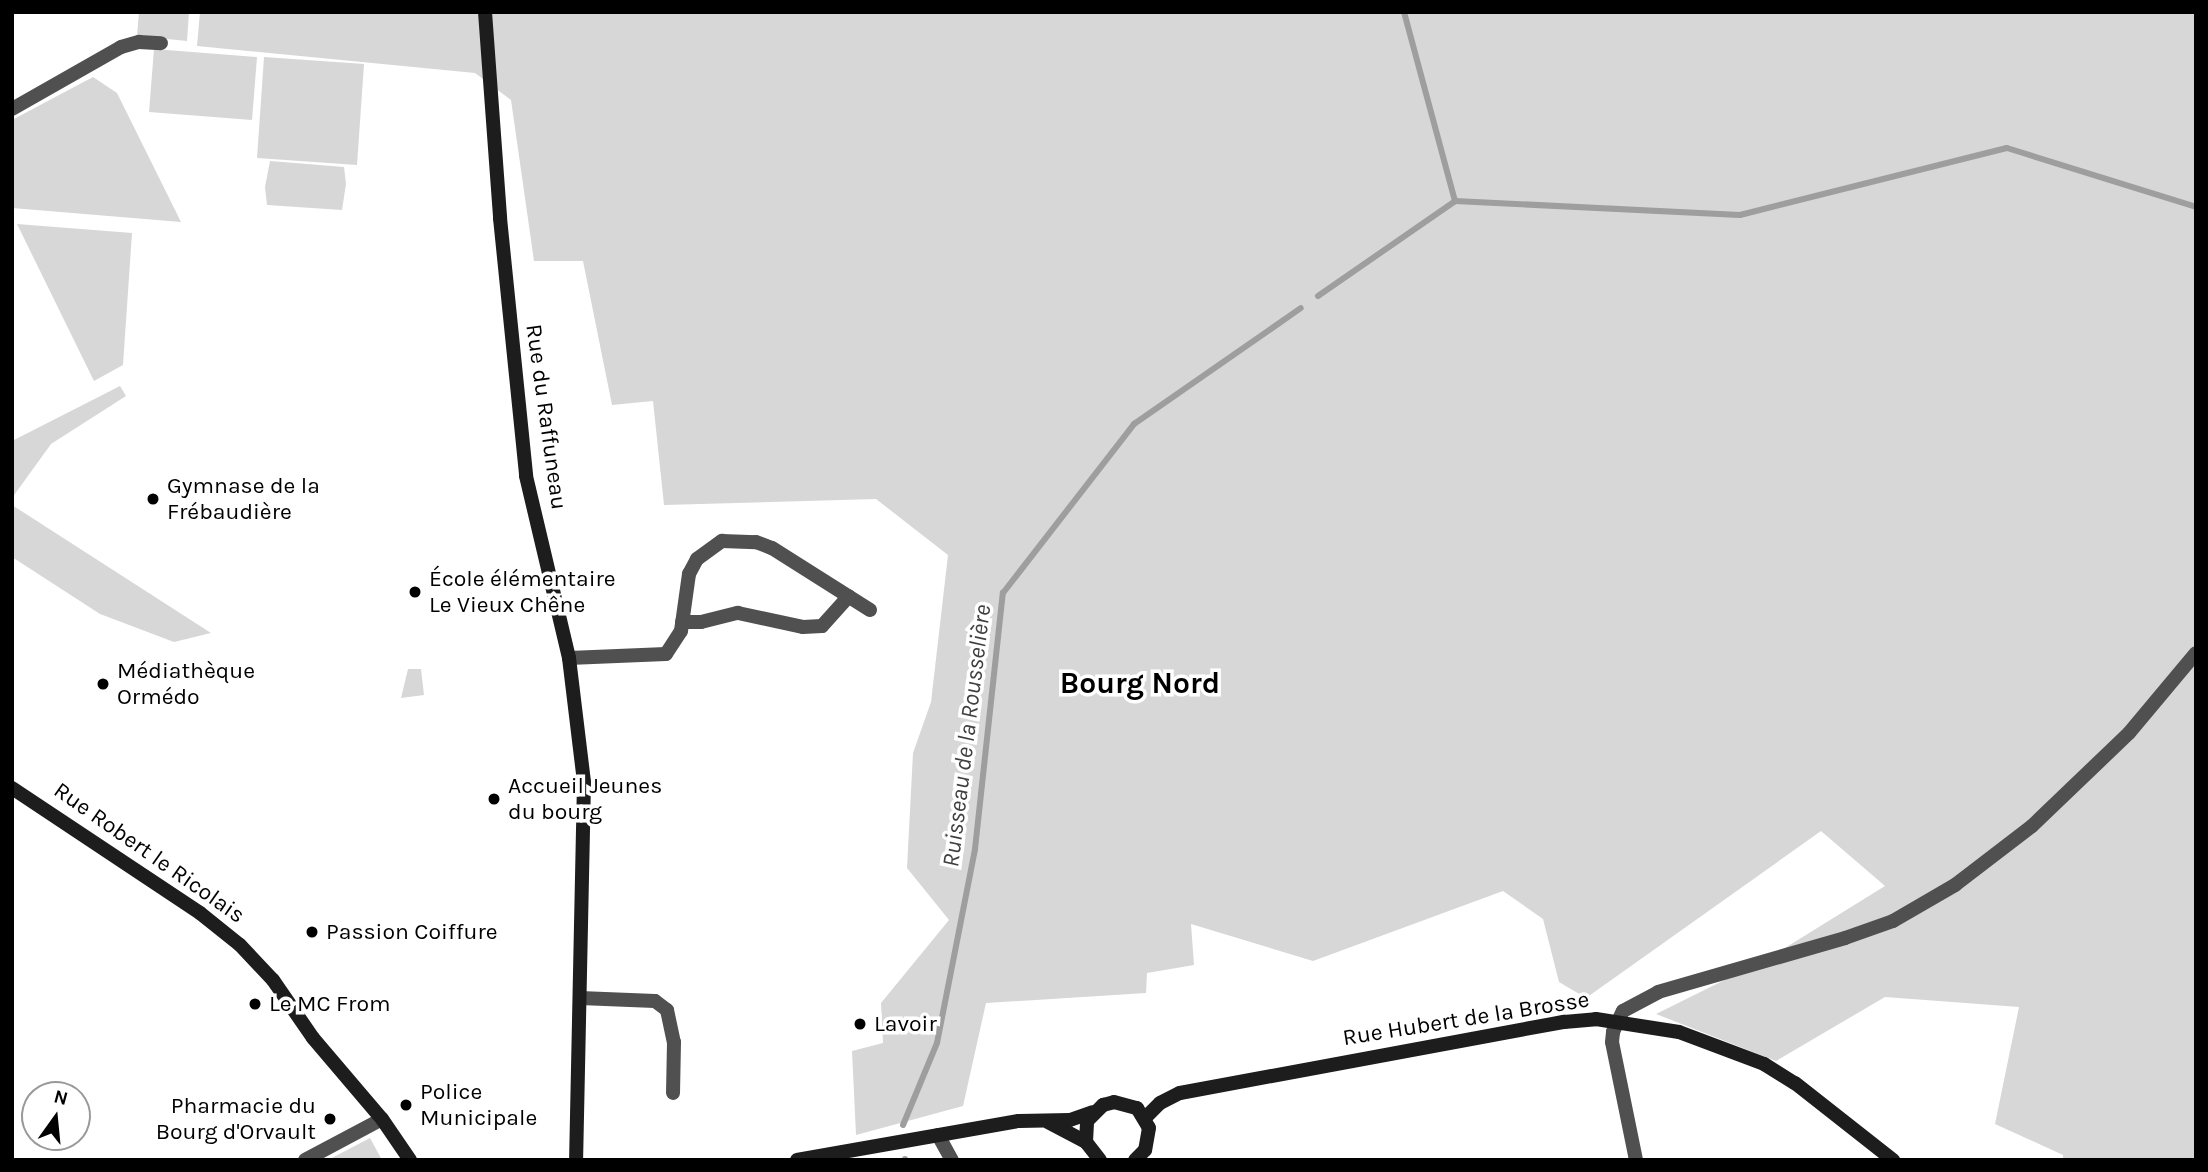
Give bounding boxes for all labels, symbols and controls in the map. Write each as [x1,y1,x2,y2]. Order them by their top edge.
street label: Rue du Raffuneau [519,322,573,512]
place label: Gymnase de la Frébaudière [167,472,320,526]
marker: Gymnase de la Frébaudière [145,491,161,507]
place label: École élémentaire Le Vieux Chêne [429,565,616,619]
marker: École élémentaire Le Vieux Chêne [407,584,423,600]
water label: Ruisseau de la Rousselière [937,603,997,869]
place label: Médiathèque Ormédo [117,657,255,711]
district label: Bourg Nord [1060,665,1220,701]
marker: Médiathèque Ormédo [95,676,111,692]
place label: Accueil Jeunes du bourg [508,772,662,826]
street label: Rue Robert le Ricolais [48,777,250,929]
marker: Accueil Jeunes du bourg [486,791,502,807]
place label: Passion Coiffure [326,918,498,946]
marker: Passion Coiffure [304,924,320,940]
street label: Rue Hubert de la Brosse [1341,986,1591,1052]
place label: Le MC From [269,990,391,1018]
marker: Le MC From [247,996,263,1012]
place label: Lavoir [874,1010,937,1038]
marker: Lavoir [852,1016,868,1032]
place label: Police Municipale [420,1078,537,1132]
north arrow [21,1081,91,1151]
text: N [51,1085,70,1110]
place label: Pharmacie du Bourg d'Orvault [156,1092,316,1146]
marker: Police Municipale [398,1097,414,1113]
marker: Pharmacie du Bourg d'Orvault [322,1111,338,1127]

